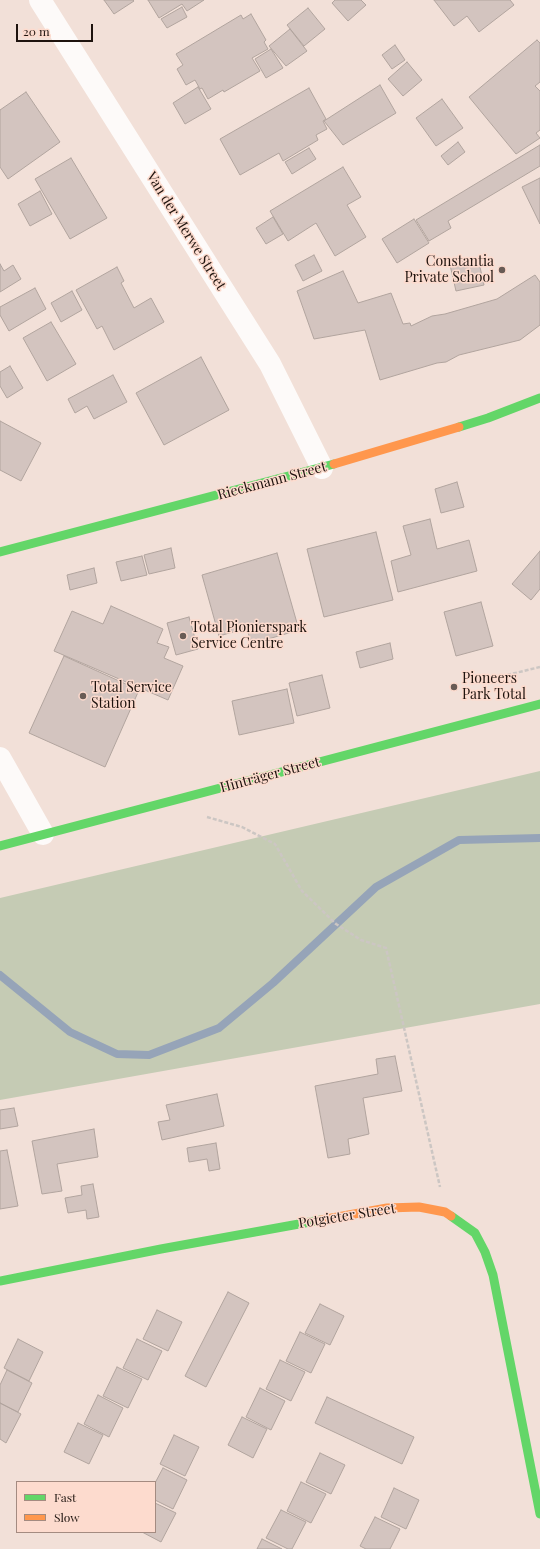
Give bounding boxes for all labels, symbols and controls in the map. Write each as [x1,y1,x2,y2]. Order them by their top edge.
scale bar [18,16,95,42]
text: 20 m [23,23,50,39]
street label: Van der Merwe Street [143,169,229,293]
place label: Constantia Private School [404,254,494,286]
marker: Constantia Private School [497,265,507,275]
street label: Rieckmann Street [216,458,328,504]
place label: Total Pionierspark Service Centre [191,620,307,652]
marker: Total Pionierspark Service Centre [178,631,188,641]
place label: Pioneers Park Total [462,671,526,704]
place label: Total Service Station [91,680,172,712]
marker: Pioneers Park Total [449,682,459,692]
marker: Total Service Station [78,691,88,701]
street label: Hinträger Street [218,754,322,796]
street label: Potgieter Street [297,1200,397,1232]
legend [16,1481,156,1533]
text: Fast [54,1489,76,1505]
text: Slow [54,1509,80,1525]

